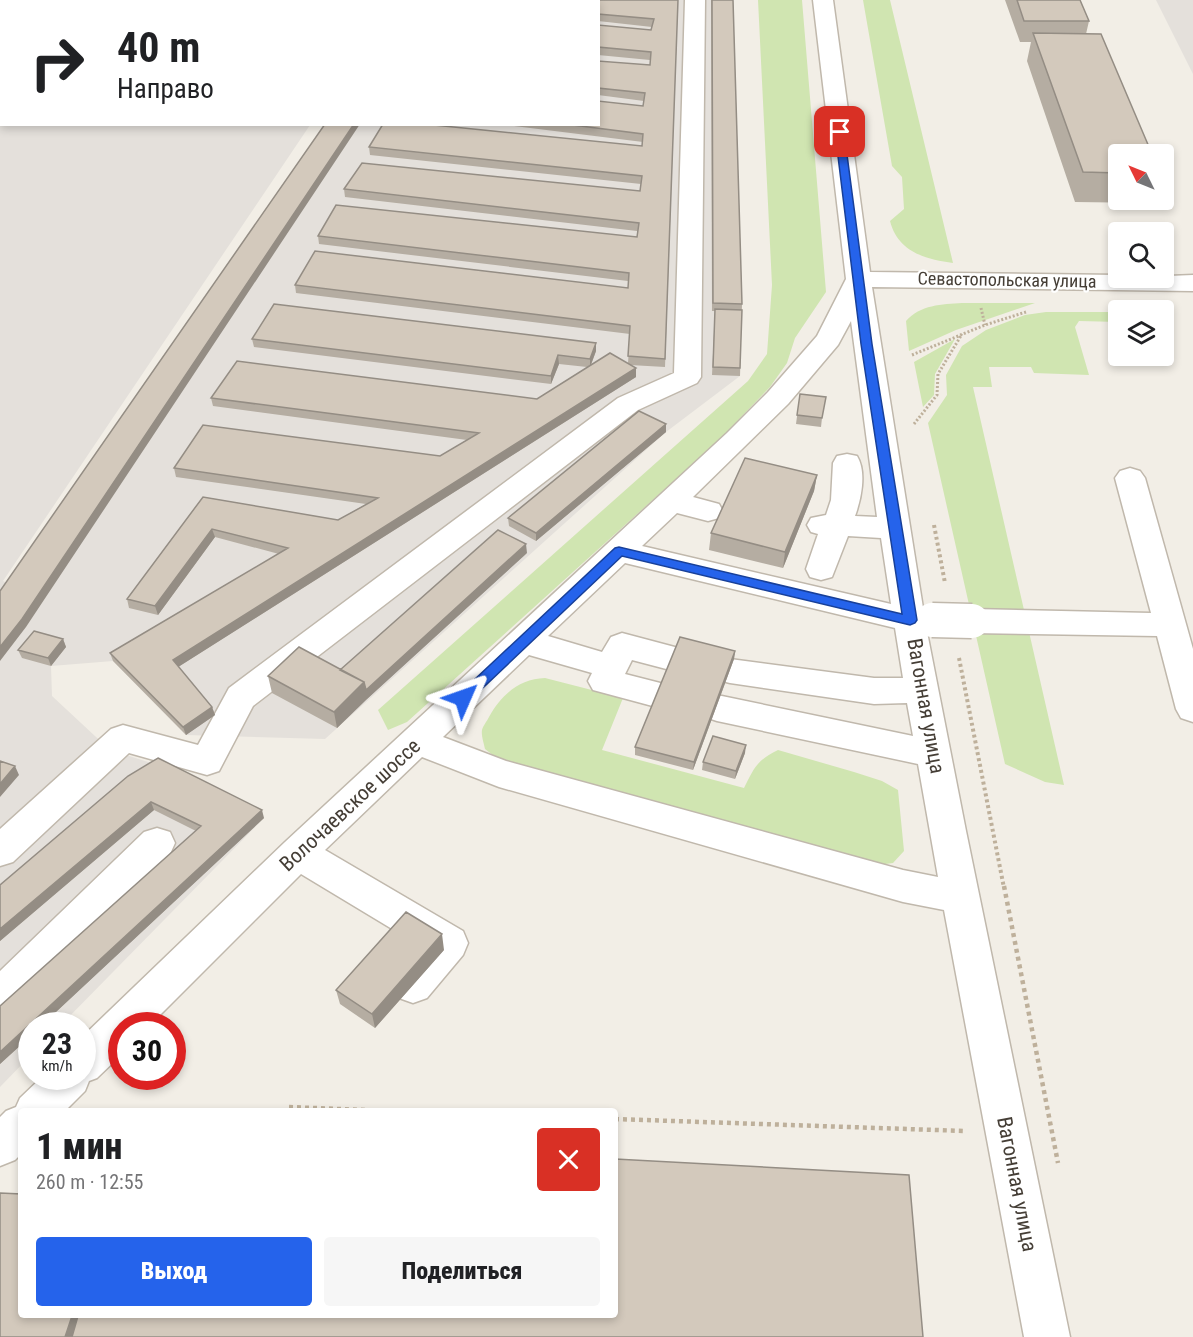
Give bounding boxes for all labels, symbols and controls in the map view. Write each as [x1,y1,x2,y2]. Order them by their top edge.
text: 40 m [117,23,200,72]
icon: right [18,24,96,102]
text: Направо [117,73,214,105]
pin [814,106,865,157]
icon: arrive [823,115,856,148]
north arrow [1108,144,1174,210]
map controls [1108,144,1174,366]
button: search [1108,222,1174,288]
street label: Севастопольская улица [917,267,1097,292]
button: layers [1108,300,1174,366]
street label: Вагонная улица [902,637,950,775]
position arrow [431,666,495,730]
street label: Волочаевское шоссе [275,734,425,876]
speed limit sign: 30 [108,1012,186,1090]
text: 23 [42,1026,72,1061]
text: km/h [42,1057,72,1075]
street label: Вагонная улица [992,1115,1042,1253]
text: 1 мин [36,1126,122,1168]
button: close [537,1128,600,1191]
text: 260 m · 12:55 [36,1170,143,1194]
button: Выход [36,1237,312,1306]
button: Поделиться [324,1237,600,1306]

